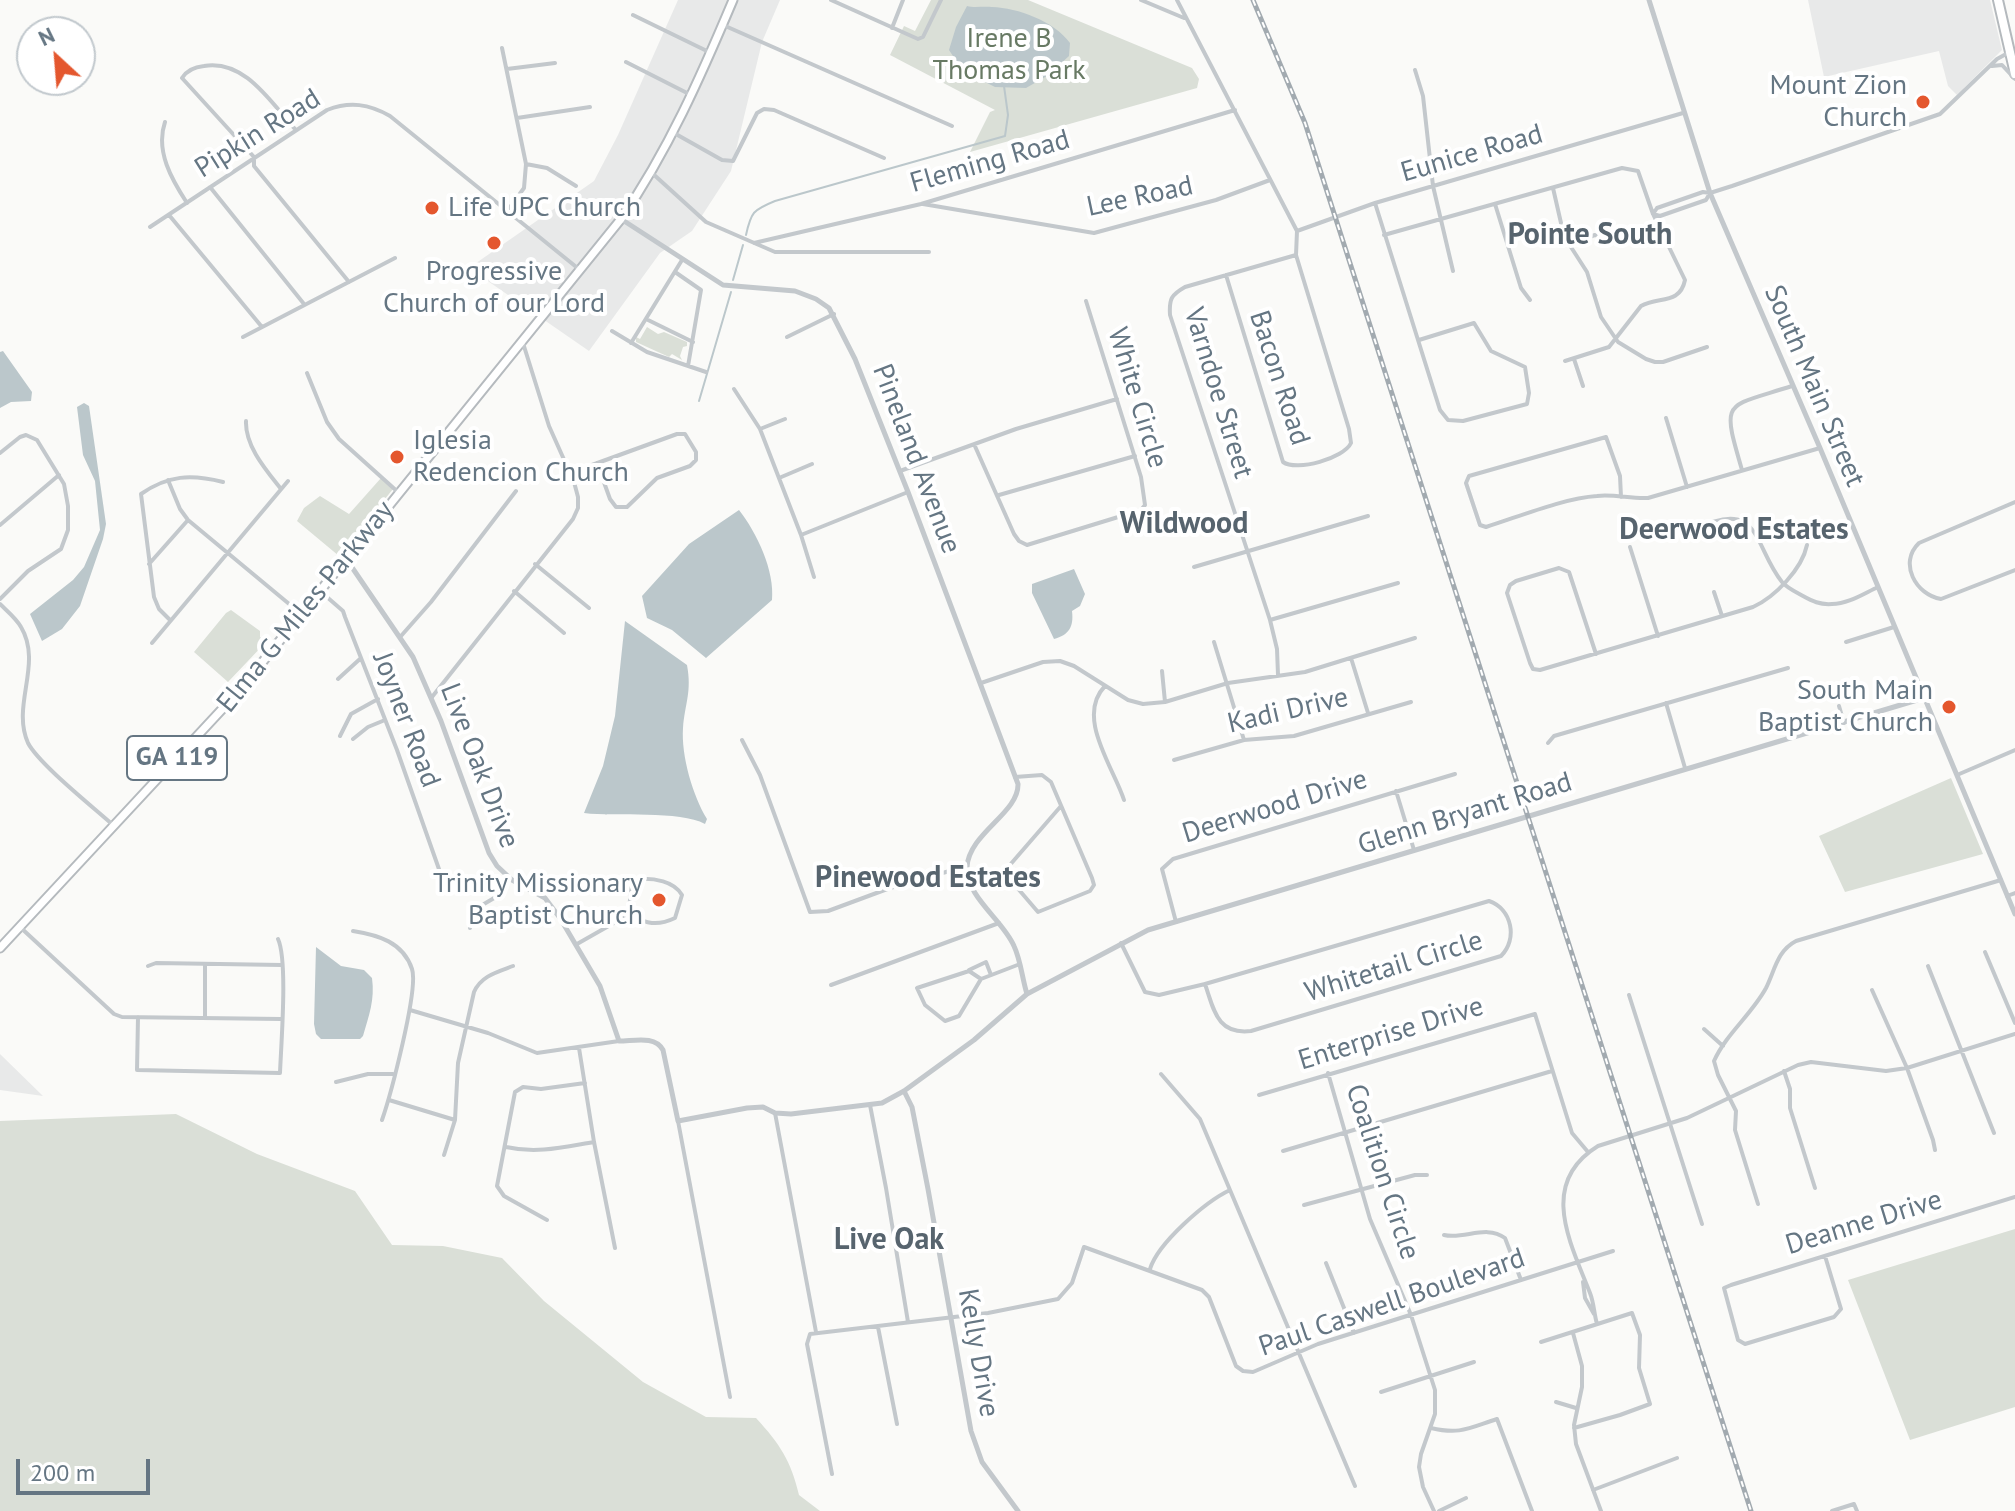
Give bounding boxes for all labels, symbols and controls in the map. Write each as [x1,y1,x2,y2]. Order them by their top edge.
north arrow [16,16,96,96]
text: N [34,20,59,52]
park label: Irene B Thomas Park [932,22,1086,88]
place label: Mount Zion Church [1769,69,1907,135]
street label: Pipkin Road [189,82,327,186]
marker: Mount Zion Church [1914,93,1932,111]
street label: Eunice Road [1397,118,1547,190]
street label: Fleming Road [906,123,1074,201]
street label: Lee Road [1084,169,1196,225]
place label: Life UPC Church [448,191,641,225]
marker: Life UPC Church [423,199,441,217]
district label: Pointe South [1508,217,1672,253]
marker: Progressive Church of our Lord [485,234,503,252]
place label: Progressive Church of our Lord [383,255,605,321]
street label: South Main Street [1757,280,1871,492]
street label: Varndoe Street [1176,304,1260,482]
street label: Bacon Road [1241,307,1317,449]
street label: White Circle [1100,324,1174,472]
street label: Pineland Avenue [864,360,968,558]
place label: Iglesia Redencion Church [413,424,629,490]
marker: Iglesia Redencion Church [388,448,406,466]
street label: Elma G Miles Parkway [210,495,402,719]
district label: Wildwood [1120,506,1248,542]
district label: Deerwood Estates [1619,512,1849,548]
street label: Joyner Road [365,648,447,792]
place label: South Main Baptist Church [1758,674,1933,740]
street label: Live Oak Drive [432,679,526,853]
street label: Kadi Drive [1224,681,1352,741]
marker: South Main Baptist Church [1940,698,1958,716]
road number: GA 119 [127,736,227,780]
street label: Deerwood Drive [1178,763,1372,851]
street label: Glenn Bryant Road [1354,765,1576,863]
district label: Pinewood Estates [815,860,1041,896]
place label: Trinity Missionary Baptist Church [433,867,643,933]
marker: Trinity Missionary Baptist Church [650,891,668,909]
street label: Whitetail Circle [1301,924,1487,1010]
street label: Enterprise Drive [1294,990,1488,1078]
street label: Coalition Circle [1338,1080,1426,1264]
street label: Deanne Drive [1782,1183,1946,1263]
district label: Live Oak [834,1222,944,1258]
street label: Paul Caswell Boulevard [1255,1242,1529,1364]
street label: Kelly Drive [950,1286,1006,1420]
scale bar [20,1443,154,1493]
text: 200 m [30,1457,95,1488]

